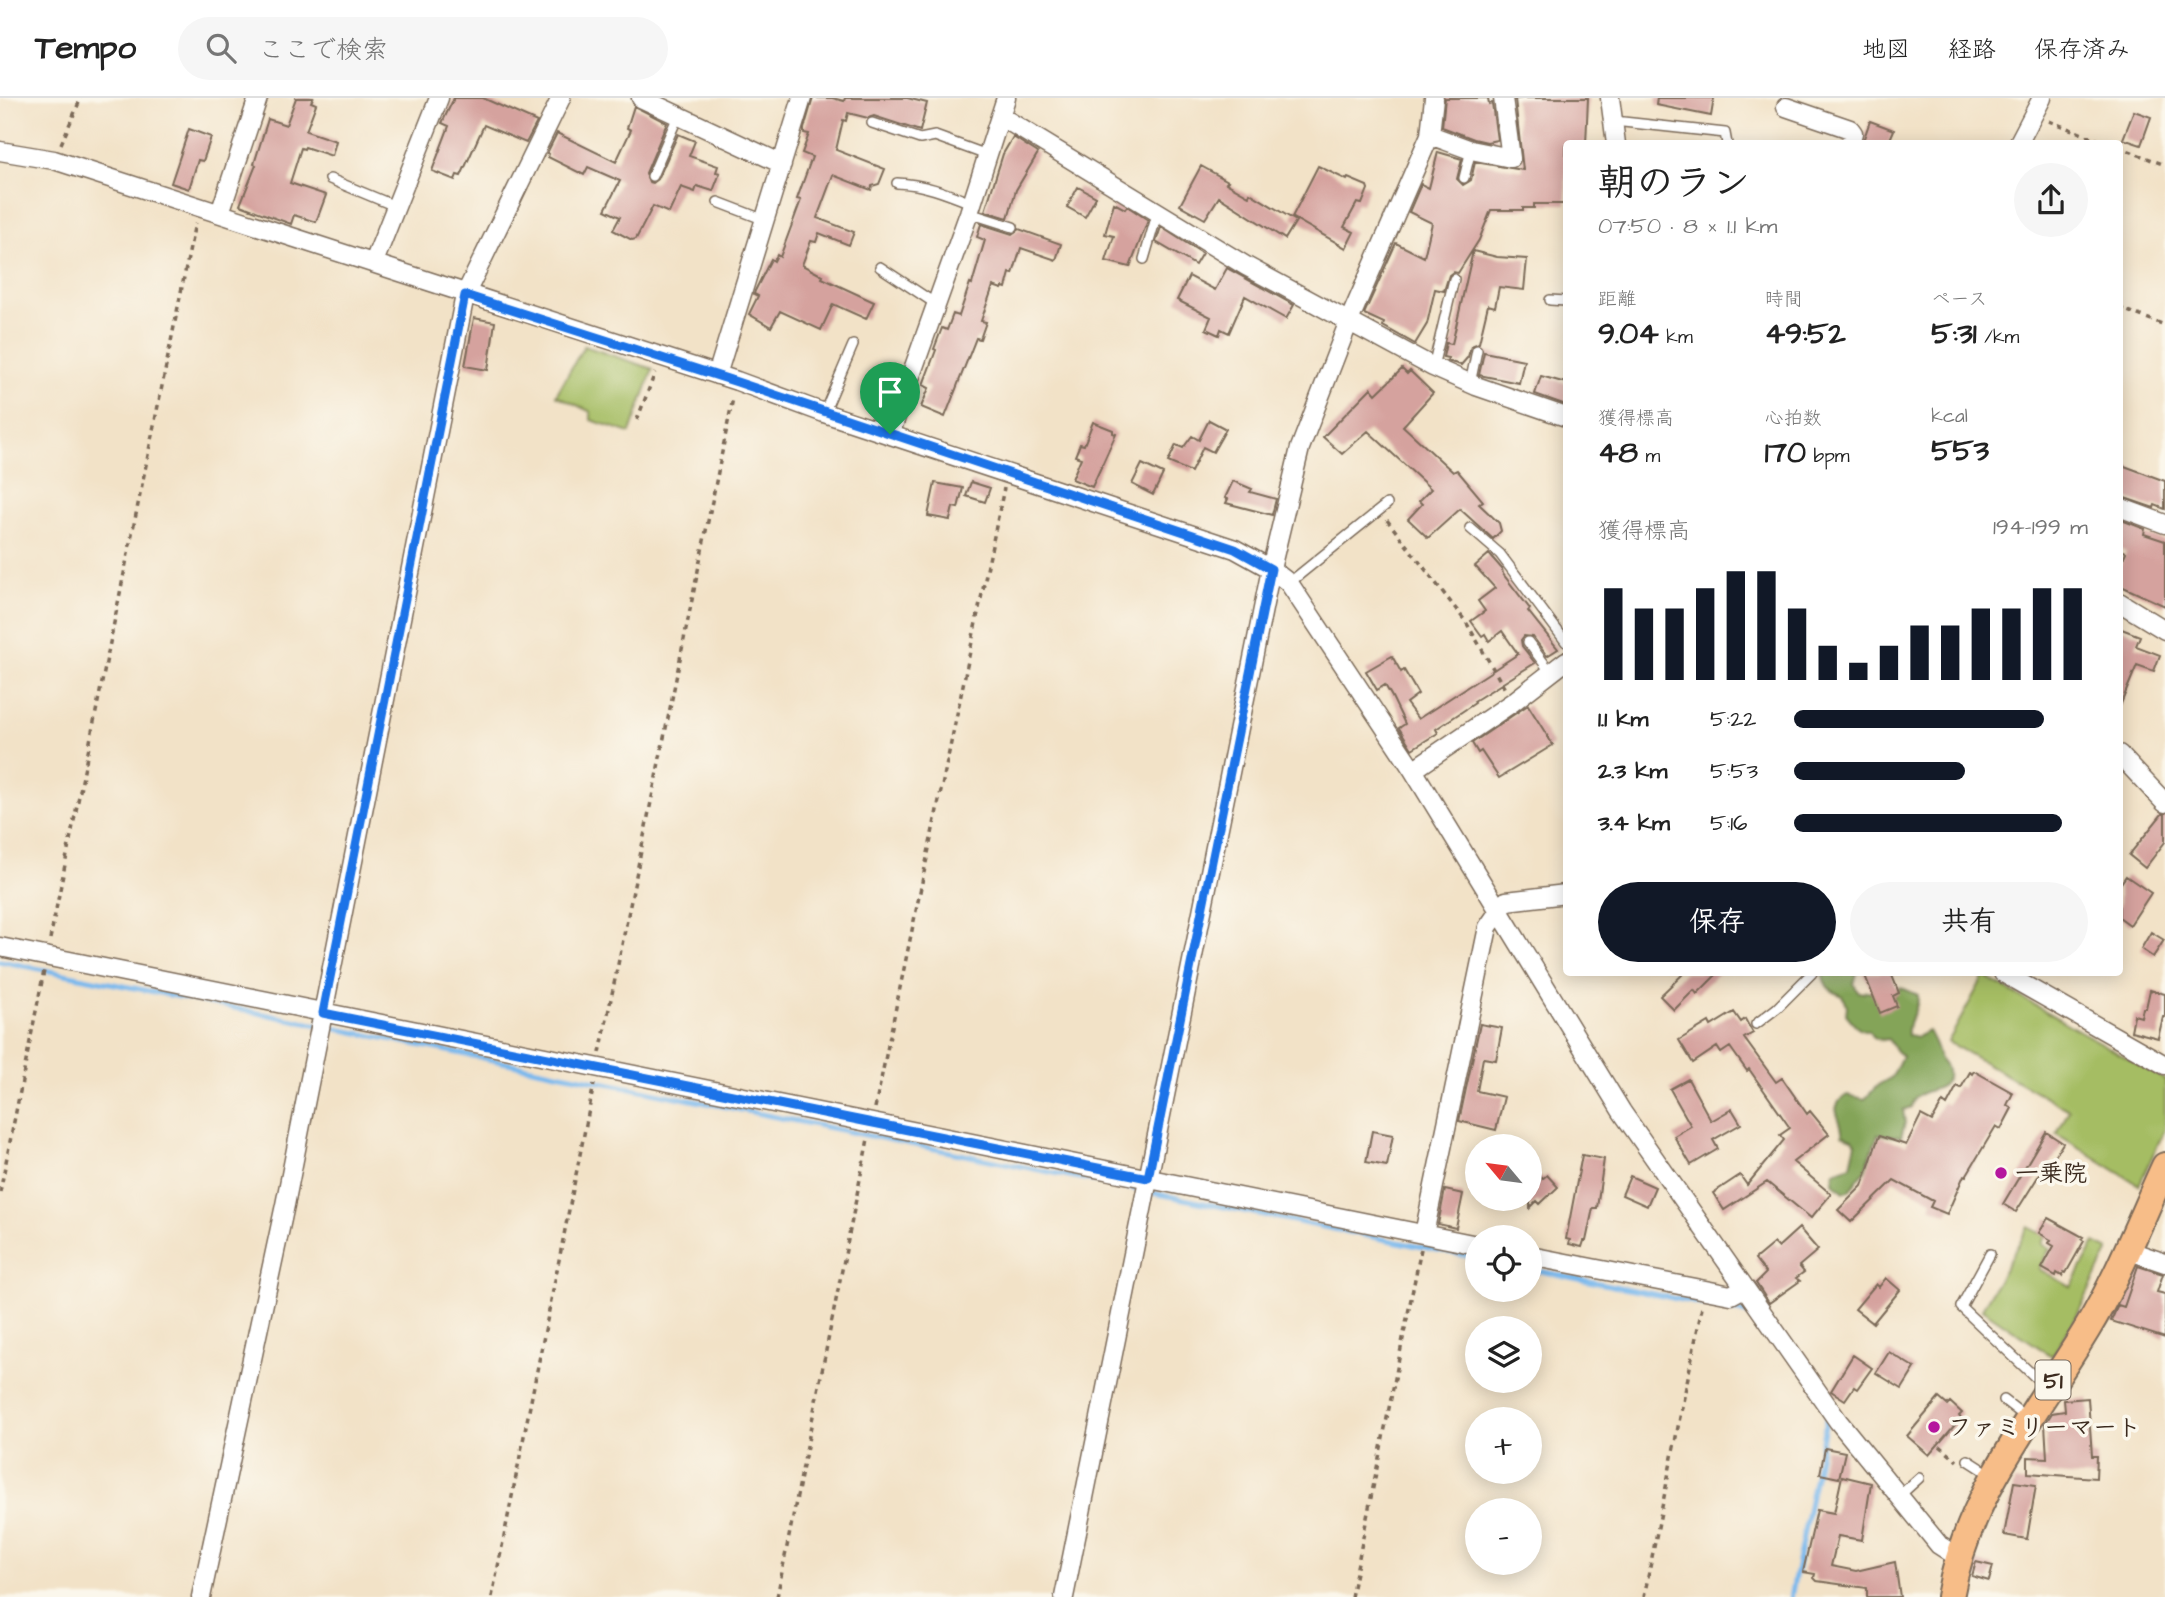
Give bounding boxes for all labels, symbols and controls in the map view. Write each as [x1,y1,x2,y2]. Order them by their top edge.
search box [178,17,668,80]
text: Tempo [35,25,136,71]
icon: search [202,29,240,67]
text: ここで検索 [258,32,388,68]
text: 地図 [1862,33,1910,67]
text: 経路 [1948,33,1996,67]
text: 保存済み [2034,33,2130,67]
text: 朝のラン [1598,158,1750,210]
button: share [2014,163,2088,237]
text: 07:50 · 8 × 1.1 km [1598,210,1777,242]
text: 距離 [1598,286,1636,313]
text: 時間 [1765,286,1803,313]
text: ペース [1931,286,1987,313]
text: 9.04 [1598,313,1659,355]
text: 49:52 [1765,313,1846,355]
text: 5:31 [1931,313,1977,355]
text: km [1659,324,1693,351]
text: /km [1977,324,2019,351]
pin [860,362,920,434]
icon: arrive [871,373,909,411]
text: kcal [1931,403,1968,430]
text: 獲得標高 [1598,405,1674,432]
text: 心拍数 [1765,405,1822,432]
text: 553 [1931,430,1989,472]
text: 48 [1598,432,1638,474]
text: 170 [1765,432,1806,474]
text: m [1638,443,1660,470]
text: bpm [1806,443,1850,470]
text: 194–199 m [1993,511,2088,543]
text: 獲得標高 [1598,515,1690,547]
text: 1.1 km [1598,703,1648,735]
text: 5:22 [1710,703,1756,735]
text: 2.3 km [1598,755,1667,787]
text: 5:53 [1710,755,1758,787]
text: 3.4 km [1598,807,1670,839]
text: 5:16 [1710,807,1748,839]
button: 保存 [1598,882,1836,962]
button: 共有 [1850,882,2088,962]
north arrow [1465,1134,1542,1211]
map controls [1465,1134,1542,1575]
place label: 一乗院 [2015,1157,2087,1191]
marker: 一乗院 [1993,1165,2009,1181]
button: locate [1465,1225,1542,1302]
button: layers [1465,1316,1542,1393]
road number: 51 [2036,1360,2070,1400]
button: + [1465,1407,1542,1484]
place label: ファミリーマート [1948,1411,2141,1445]
marker: ファミリーマート [1926,1419,1942,1435]
button: − [1465,1498,1542,1575]

